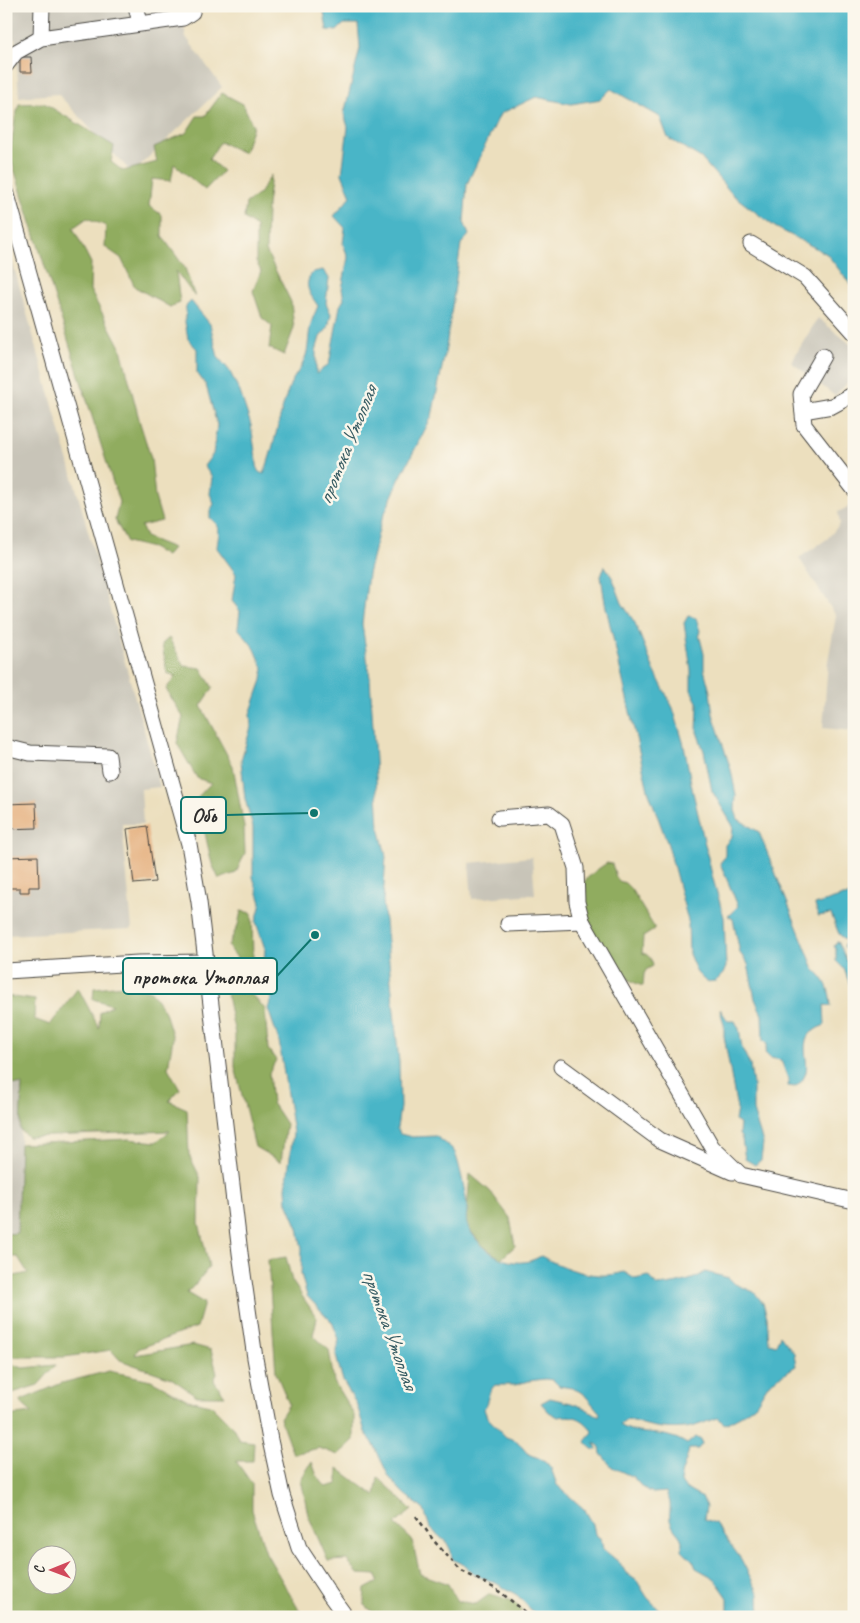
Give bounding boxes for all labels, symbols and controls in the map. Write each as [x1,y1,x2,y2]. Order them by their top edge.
water label: протока Утоплая [311,378,384,508]
callout: Обь [181,797,226,833]
text: Обь [192,802,218,828]
callout: протока Утоплая [123,958,277,994]
text: протока Утоплая [132,964,270,990]
water label: протока Утоплая [356,1266,425,1396]
north arrow [28,1546,78,1596]
text: С [31,1565,48,1574]

